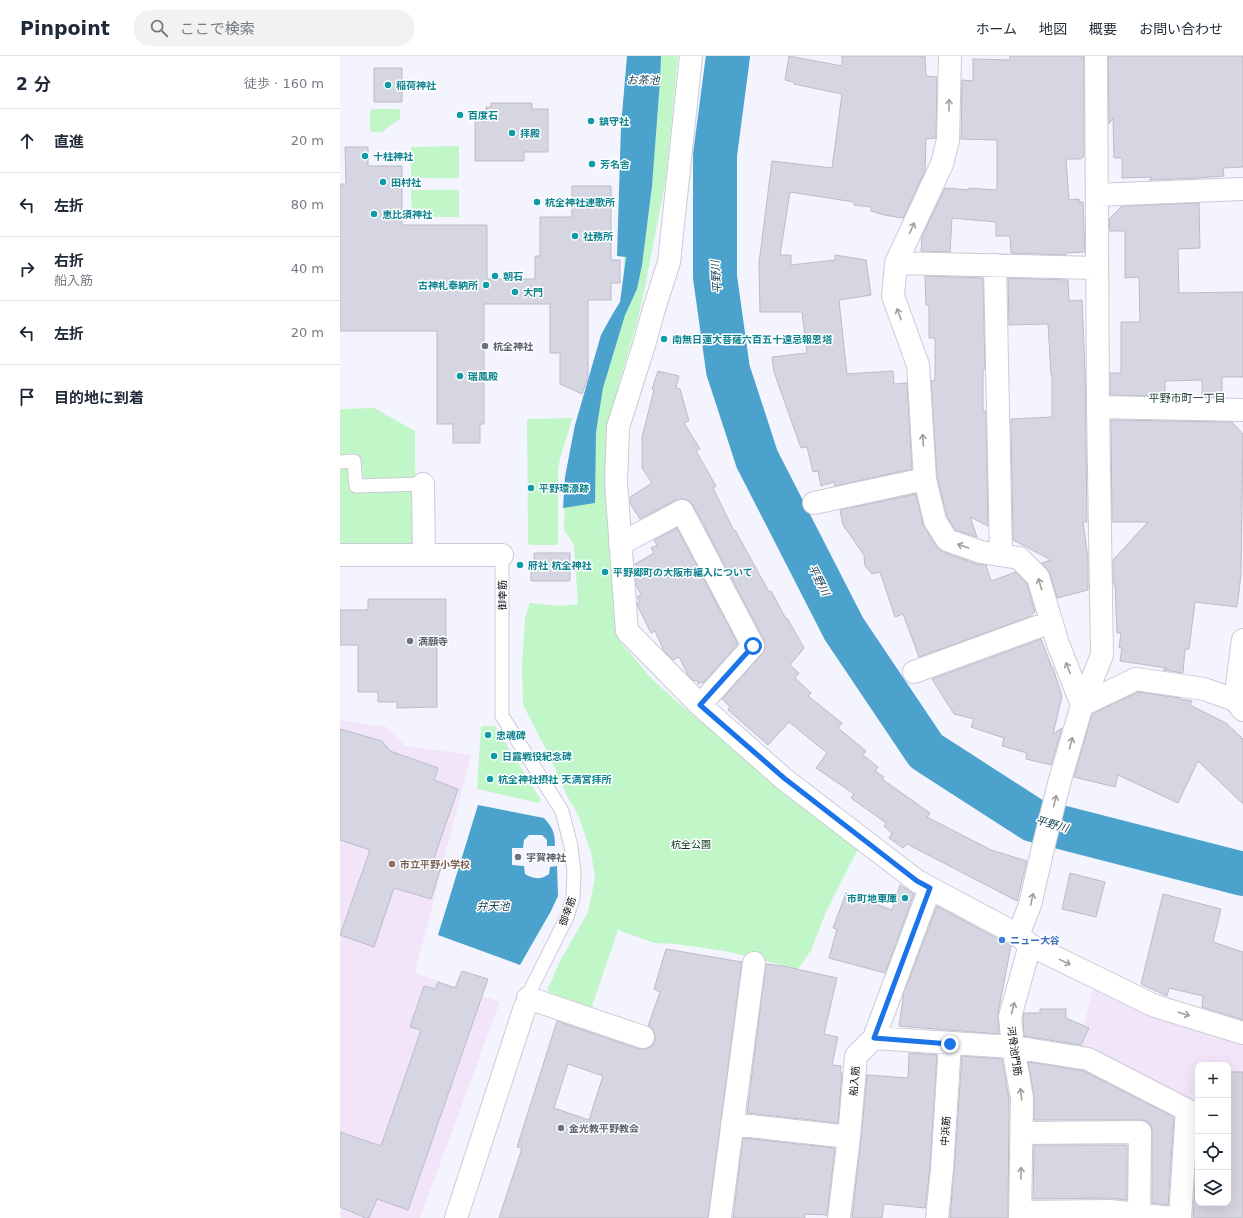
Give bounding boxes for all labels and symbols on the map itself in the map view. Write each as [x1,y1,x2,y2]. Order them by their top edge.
water label: お茶池 [627,74,660,87]
marker: 稲荷神社 [383,80,393,90]
place label: 稲荷神社 [396,80,437,91]
one-way arrow [945,99,952,112]
marker: 百度石 [455,110,465,120]
place label: 百度石 [468,110,498,121]
marker: 鎮守社 [586,116,596,126]
place label: 鎮守社 [599,116,630,127]
marker: 拝殿 [507,128,517,138]
place label: 拝殿 [520,128,540,139]
marker: 十柱神社 [360,151,370,161]
place label: 十柱神社 [373,151,414,162]
marker: 芳名舎 [587,159,597,169]
place label: 芳名舎 [600,159,630,170]
marker: 田村社 [378,177,388,187]
place label: 田村社 [391,177,422,188]
marker: 杭全神社連歌所 [532,197,542,207]
place label: 杭全神社連歌所 [545,197,615,208]
marker: 恵比須神社 [369,209,379,219]
place label: 恵比須神社 [382,209,433,220]
one-way arrow [909,222,916,234]
marker: 社務所 [570,231,580,241]
place label: 社務所 [583,231,613,242]
water label: 平野川 [709,259,724,294]
marker: 朝石 [490,271,500,281]
place label: 朝石 [503,271,523,282]
place label: 古神札奉納所 [418,280,478,291]
marker: 古神札奉納所 [481,280,491,290]
marker: 大門 [510,287,520,297]
place label: 大門 [523,287,543,298]
one-way arrow [895,308,903,320]
marker: 南無日蓮大菩薩六百五十遠忌報恩塔 [659,334,669,344]
place label: 南無日蓮大菩薩六百五十遠忌報恩塔 [672,334,833,345]
marker: 杭全神社 [480,341,490,351]
place label: 杭全神社 [493,341,534,352]
marker: 瑞鳳殿 [455,371,465,381]
place label: 瑞鳳殿 [468,371,498,382]
district label: 平野市町一丁目 [1149,392,1226,405]
one-way arrow [919,434,926,447]
marker: 平野環濠跡 [526,483,536,493]
place label: 平野環濠跡 [539,483,589,494]
one-way arrow [958,541,970,549]
marker: 府社 杭全神社 [515,560,525,570]
place label: 府社 杭全神社 [528,560,592,571]
water label: 平野川 [805,563,832,599]
marker: 平野郷町の大阪市編入について [600,567,610,577]
place label: 平野郷町の大阪市編入について [613,567,753,578]
one-way arrow [1036,578,1043,591]
street label: 御幸筋 [497,580,508,610]
marker: 満願寺 [405,636,415,646]
place label: 満願寺 [418,636,448,647]
route start [744,637,762,655]
one-way arrow [1063,663,1071,675]
marker: 忠魂碑 [483,730,493,740]
place label: 忠魂碑 [496,730,526,741]
one-way arrow [1068,736,1075,749]
marker: 日露戦役紀念碑 [489,751,499,761]
place label: 日露戦役紀念碑 [502,751,572,762]
marker: 杭全神社摂社 天満宮拝所 [485,774,495,784]
place label: 杭全神社摂社 天満宮拝所 [498,774,611,785]
one-way arrow [1051,795,1059,808]
water label: 平野川 [1034,814,1070,836]
park label: 杭全公園 [671,839,711,850]
marker: 宇賀神社 [513,852,523,862]
place label: 宇賀神社 [526,852,567,863]
marker: 市立平野小学校 [387,859,397,869]
place label: 市立平野小学校 [400,859,470,870]
place label: 市町地車庫 [847,893,897,904]
marker: 市町地車庫 [900,893,910,903]
one-way arrow [1028,893,1036,906]
street label: 御幸筋 [557,895,578,927]
water label: 弁天池 [477,900,510,913]
marker: ニュー大谷 [997,935,1007,945]
place label: ニュー大谷 [1010,935,1060,946]
one-way arrow [1059,959,1071,966]
one-way arrow [1010,1002,1017,1015]
one-way arrow [1178,1011,1190,1019]
street label: 河骨池門筋 [1006,1026,1023,1077]
route end [941,1035,959,1053]
street label: 船入筋 [848,1066,861,1096]
one-way arrow [1017,1088,1025,1101]
street label: 中浜筋 [939,1116,952,1146]
marker: 金光教平野教会 [556,1123,566,1133]
place label: 金光教平野教会 [569,1123,639,1134]
one-way arrow [1017,1167,1025,1180]

